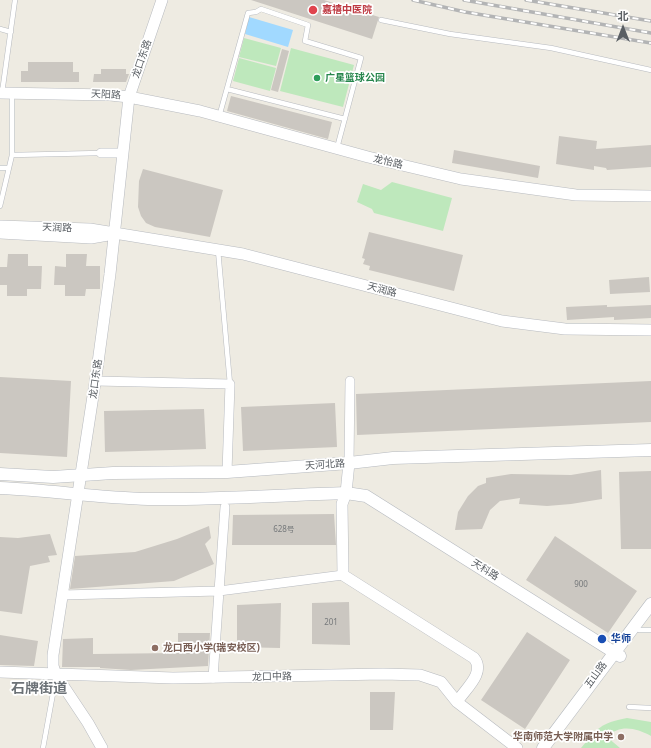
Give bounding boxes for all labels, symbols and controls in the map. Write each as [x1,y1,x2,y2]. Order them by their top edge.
marker: 嘉禧中医院 [307,4,319,16]
place label: 嘉禧中医院 [322,4,372,16]
north arrow [603,8,643,48]
text: 北 [618,8,629,23]
street label: 龙口东路 [130,38,154,80]
place label: 广星篮球公园 [325,72,385,84]
marker: 广星篮球公园 [312,73,322,83]
street label: 天阳路 [91,88,121,102]
street label: 龙怡路 [372,153,404,171]
street label: 天润路 [42,221,72,235]
street label: 天润路 [366,280,398,300]
street label: 龙口东路 [87,358,105,400]
street label: 天河北路 [305,458,345,472]
house number: 628号 [273,525,295,535]
street label: 天科路 [469,557,501,583]
house number: 900 [574,580,588,590]
house number: 201 [324,618,338,628]
marker: 华师 [596,633,608,645]
place label: 华师 [611,633,631,645]
place label: 龙口西小学(瑞安校区) [163,642,260,654]
marker: 龙口西小学(瑞安校区) [150,643,160,653]
street label: 五山路 [582,659,610,691]
street label: 龙口中路 [252,671,292,683]
district label: 石牌街道 [11,681,67,697]
place label: 华南师范大学附属中学 [513,731,613,743]
marker: 华南师范大学附属中学 [616,732,626,742]

